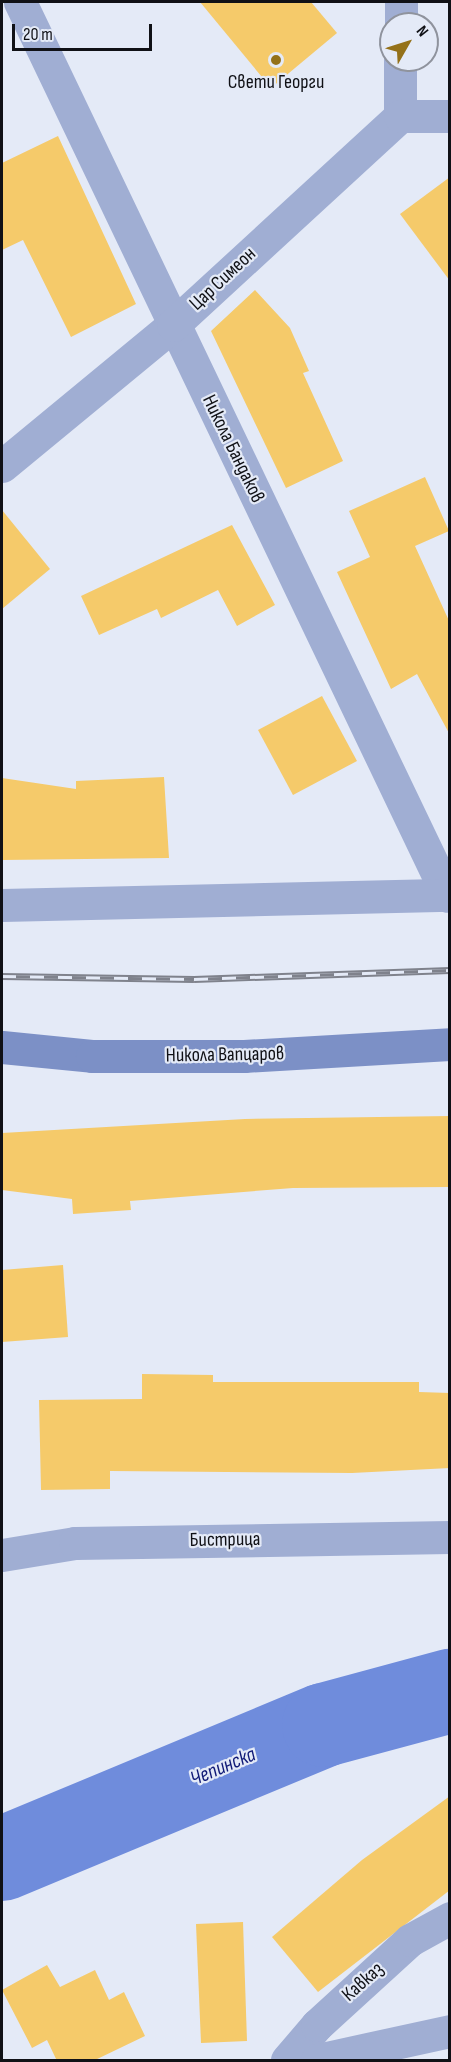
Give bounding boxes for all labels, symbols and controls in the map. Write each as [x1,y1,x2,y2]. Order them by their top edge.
scale bar [15,12,154,50]
north arrow [379,12,439,72]
text: N [412,22,432,41]
text: 20 m [23,24,53,45]
marker: Свети Георги [269,53,283,67]
place label: Свети Георги [228,70,324,94]
street label: Цар Симеон [185,242,261,316]
street label: Никола Бандаков [197,391,269,507]
street label: Никола Вапцаров [165,1042,285,1068]
street label: Бистрица [189,1527,261,1553]
water label: Чепинска [187,1742,259,1792]
street label: Кавказ [337,1957,389,2007]

